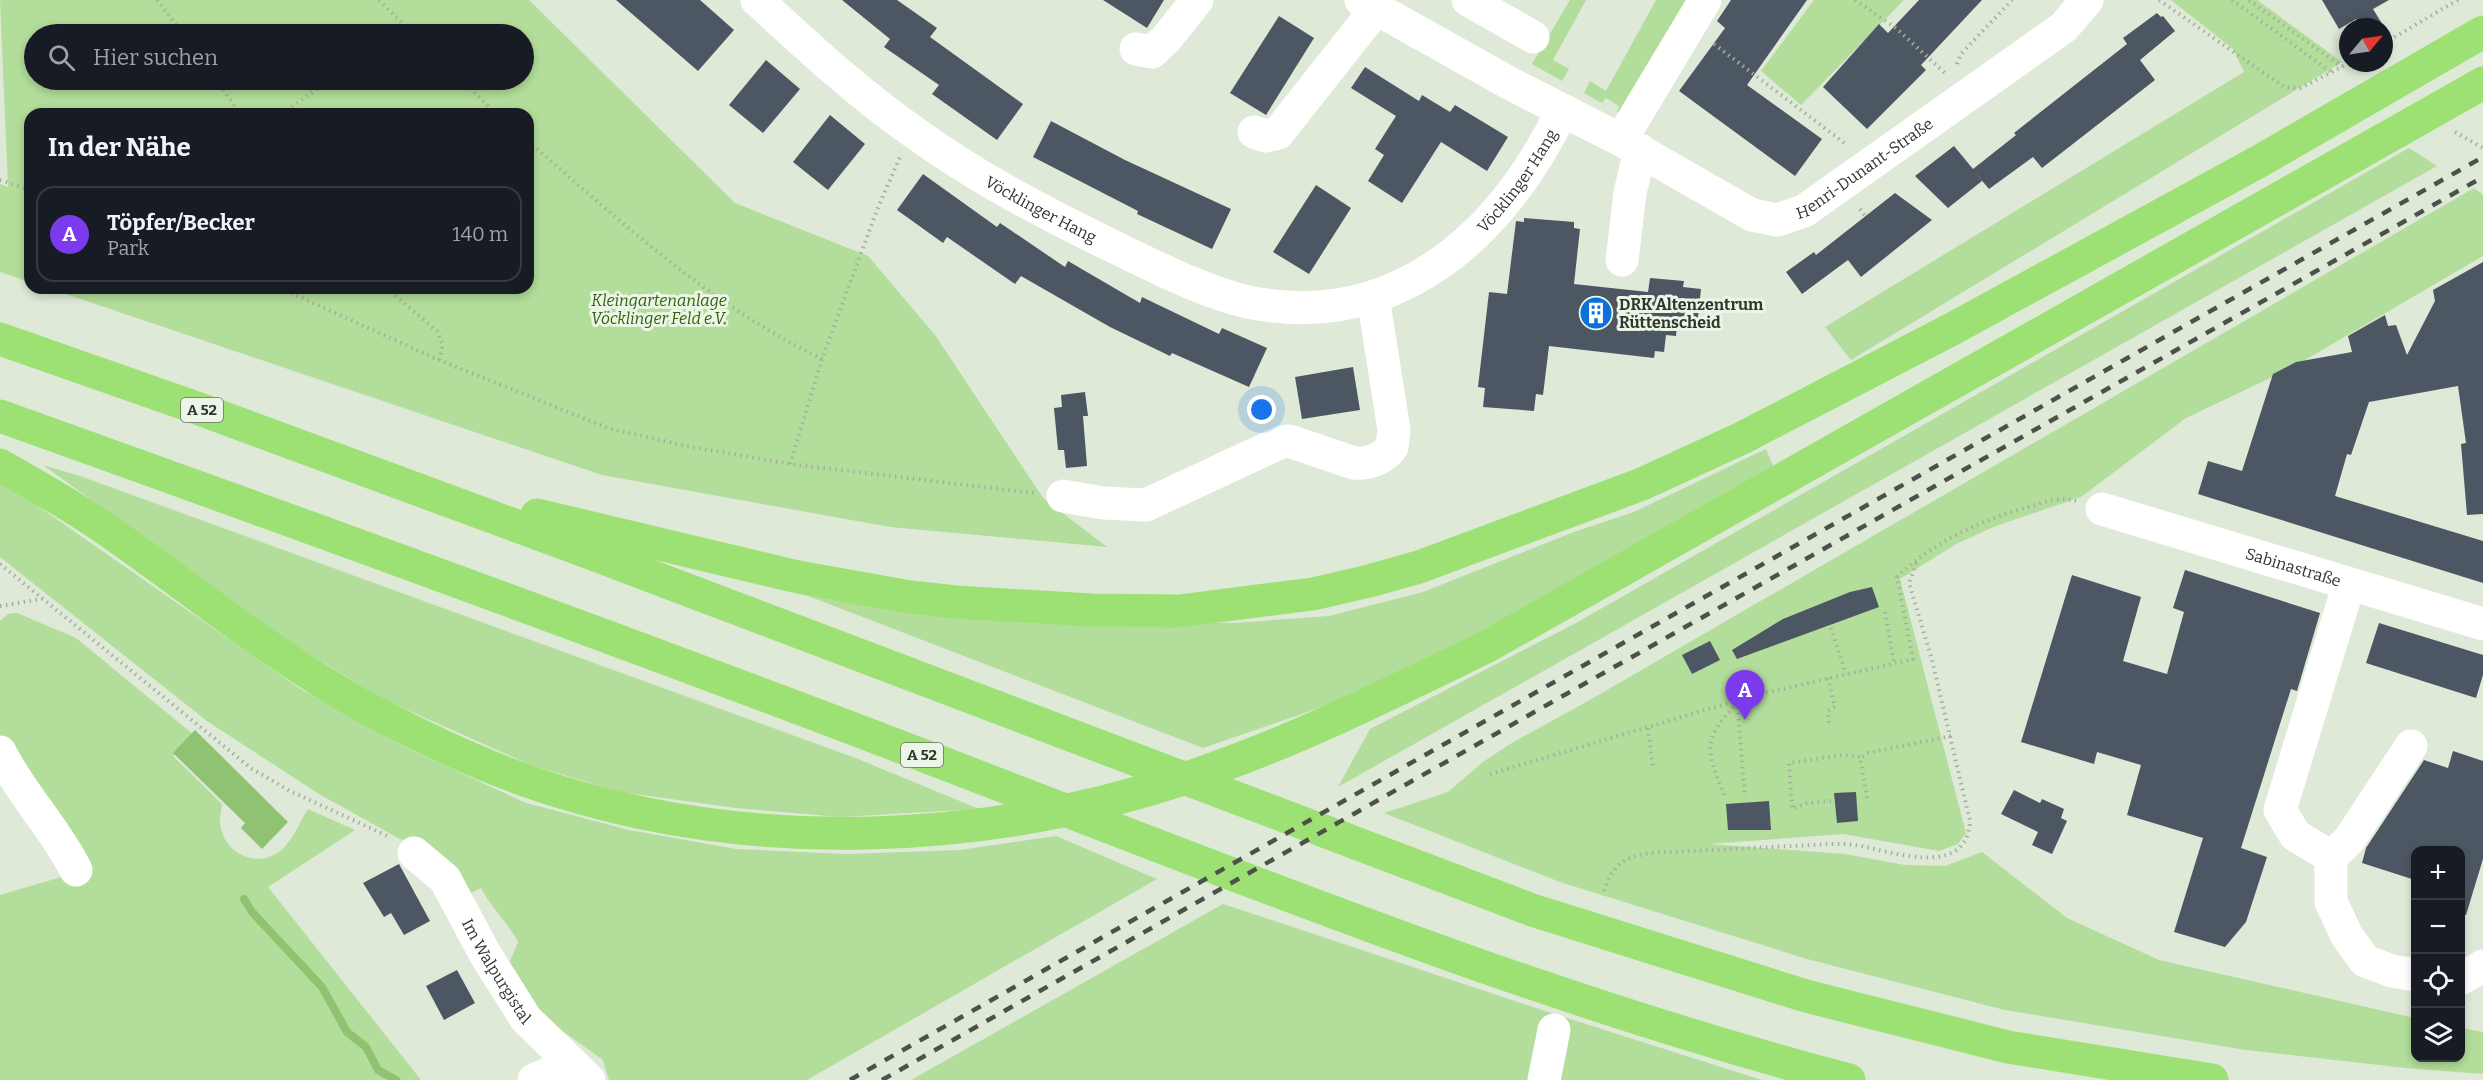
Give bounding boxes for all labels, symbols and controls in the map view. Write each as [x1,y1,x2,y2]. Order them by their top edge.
north arrow [2339,18,2393,72]
search box [24,24,534,90]
icon: search [45,41,78,74]
text: Hier suchen [93,44,218,71]
street label: Henri-Dunant-Straße [1794,113,1936,223]
street label: Vöcklinger Hang [1473,125,1561,236]
text: In der Nähe [48,132,191,163]
street label: Vöcklinger Hang [982,172,1100,246]
text: Töpfer/Becker [107,209,255,236]
text: A [62,222,77,246]
text: 140 m [452,222,508,246]
text: Park [107,236,149,260]
park label: Kleingartenanlage Vöcklinger Feld e.V. [591,291,727,328]
building icon: DRK Altenzentrum Rüttenscheid [1578,295,1614,331]
place label: DRK Altenzentrum Rüttenscheid [1619,295,1764,332]
your location [1247,395,1276,424]
road number: A 52 [181,398,223,422]
street label: Sabinastraße [2243,543,2343,590]
pin: A [1726,670,1764,720]
road number: A 52 [901,743,943,767]
map controls [2411,846,2465,1062]
button: + [2411,846,2465,900]
button: − [2411,900,2465,954]
street label: Im Walpurgistal [458,915,535,1028]
button: locate [2411,954,2465,1008]
button: layers [2411,1008,2465,1062]

